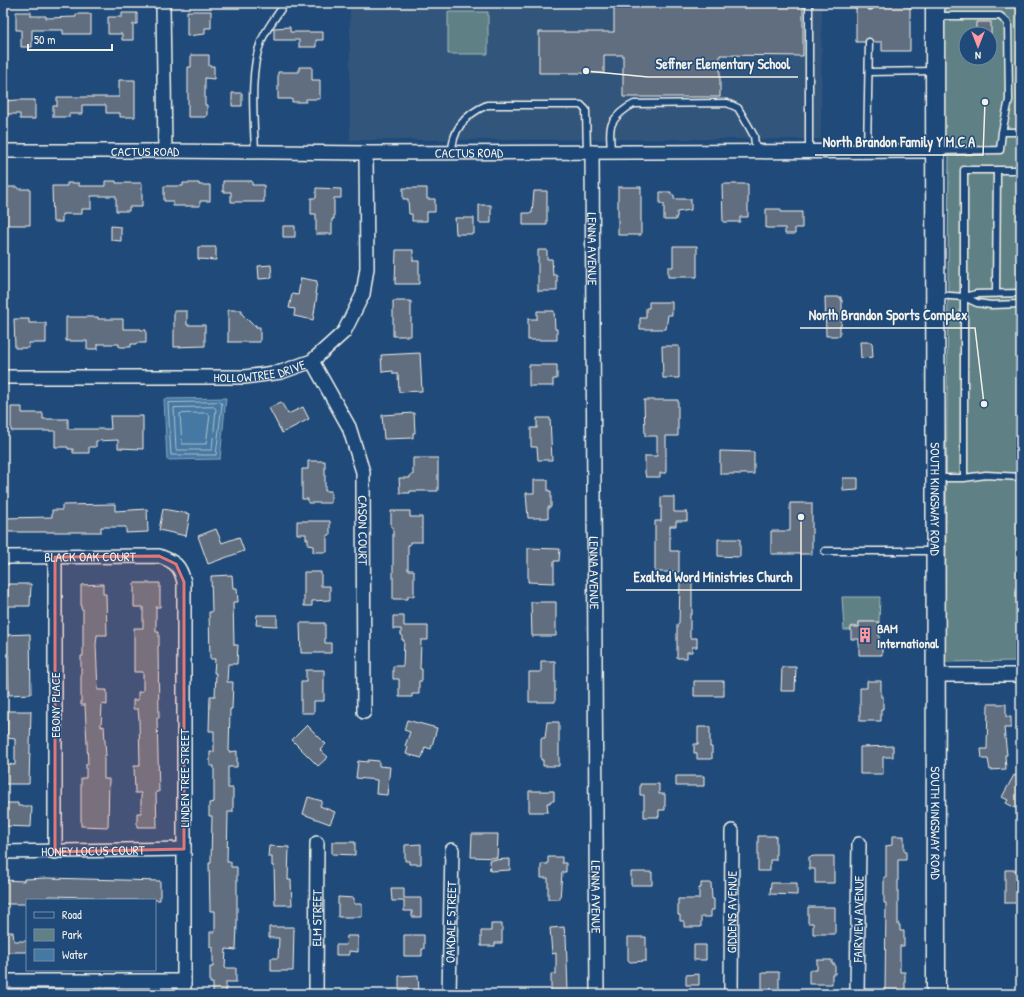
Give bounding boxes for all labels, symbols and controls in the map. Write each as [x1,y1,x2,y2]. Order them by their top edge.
scale bar [28,26,112,52]
north arrow [958,26,998,66]
text: 50 m [34,31,55,48]
text: N [975,49,981,63]
callout: Seffner Elementary School [648,51,798,77]
text: Seffner Elementary School [656,54,790,75]
callout: North Brandon Family Y M C A [815,129,983,155]
text: North Brandon Family Y M C A [823,132,975,153]
street label: CACTUS ROAD [111,142,180,160]
street label: CACTUS ROAD [435,144,504,162]
street label: LENNA AVENUE [583,212,602,286]
callout: North Brandon Sports Complex [800,302,975,328]
text: North Brandon Sports Complex [809,305,967,326]
street label: HOLLOWTREE DRIVE [214,355,308,386]
street label: SOUTH KINGSWAY ROAD [926,442,945,557]
street label: CASON COURT [354,495,372,566]
street label: LENNA AVENUE [585,536,604,610]
street label: BLACK OAK COURT [44,547,137,566]
callout: Exalted Word Ministries Church [626,564,801,590]
text: Exalted Word Ministries Church [634,567,793,586]
place label: BAM International [877,619,939,652]
building icon: BAM International [856,626,874,644]
street label: EBONY PLACE [46,672,64,738]
street label: LINDEN TREE STREET [175,728,193,827]
street label: SOUTH KINGSWAY ROAD [927,766,945,881]
street label: HONEY LOCUS COURT [41,841,146,860]
street label: LENNA AVENUE [587,860,606,934]
street label: GIDDENS AVENUE [722,870,741,953]
street label: FAIRVIEW AVENUE [848,875,868,963]
street label: OAKDALE STREET [441,880,460,963]
street label: ELM STREET [307,889,326,947]
legend [26,899,156,971]
text: Road [62,906,82,923]
text: Park [62,926,82,943]
text: Water [62,946,88,963]

